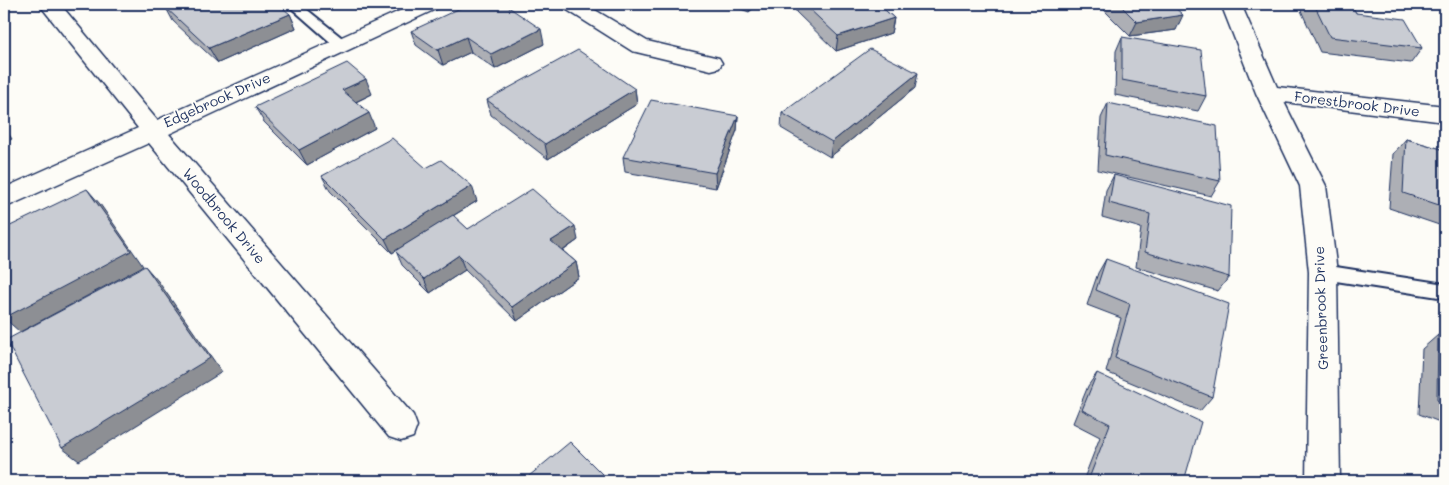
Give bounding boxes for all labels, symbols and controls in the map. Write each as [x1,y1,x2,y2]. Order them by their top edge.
street label: Edgebrook Drive [160,67,273,132]
street label: Forestbrook Drive [1293,86,1421,121]
street label: Woodbrook Drive [179,164,270,267]
street label: Greenbrook Drive [1309,246,1332,370]

